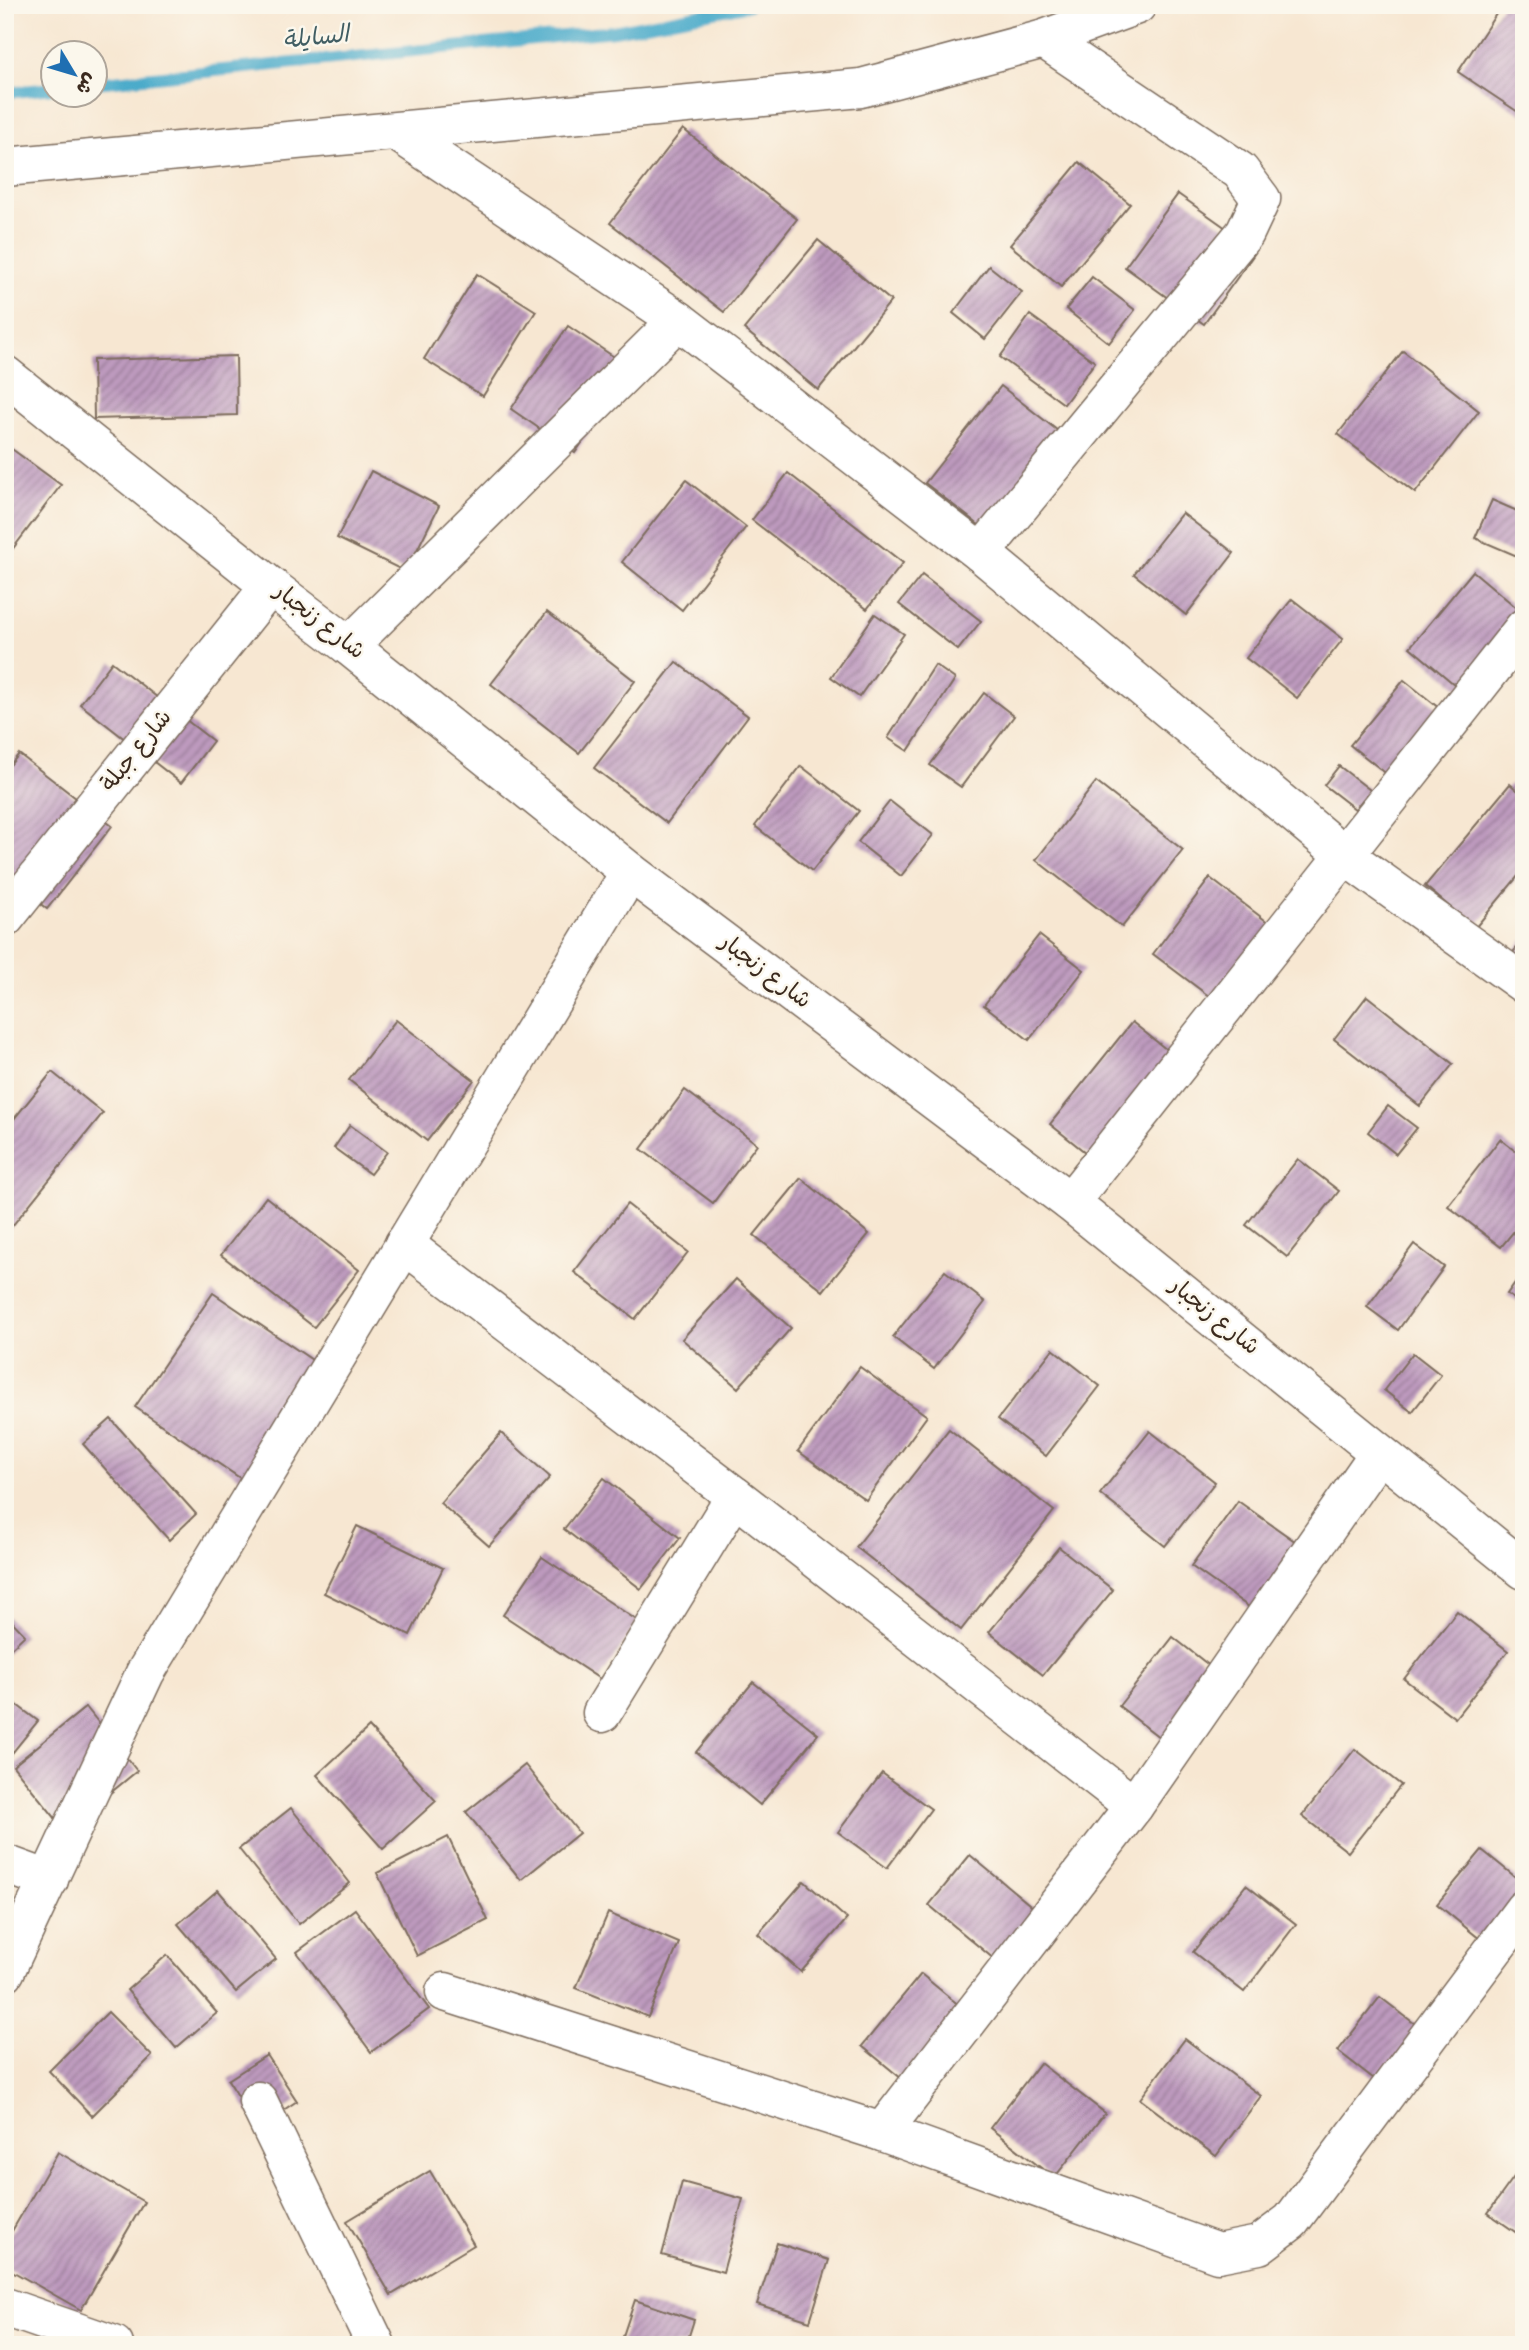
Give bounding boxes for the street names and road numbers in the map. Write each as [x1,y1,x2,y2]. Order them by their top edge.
street label: شارع زنجبار [266,579,369,667]
street label: شارع جبلة [97,706,179,798]
street label: شارع زنجبار [712,929,815,1016]
street label: شارع زنجبار [1162,1273,1263,1362]

